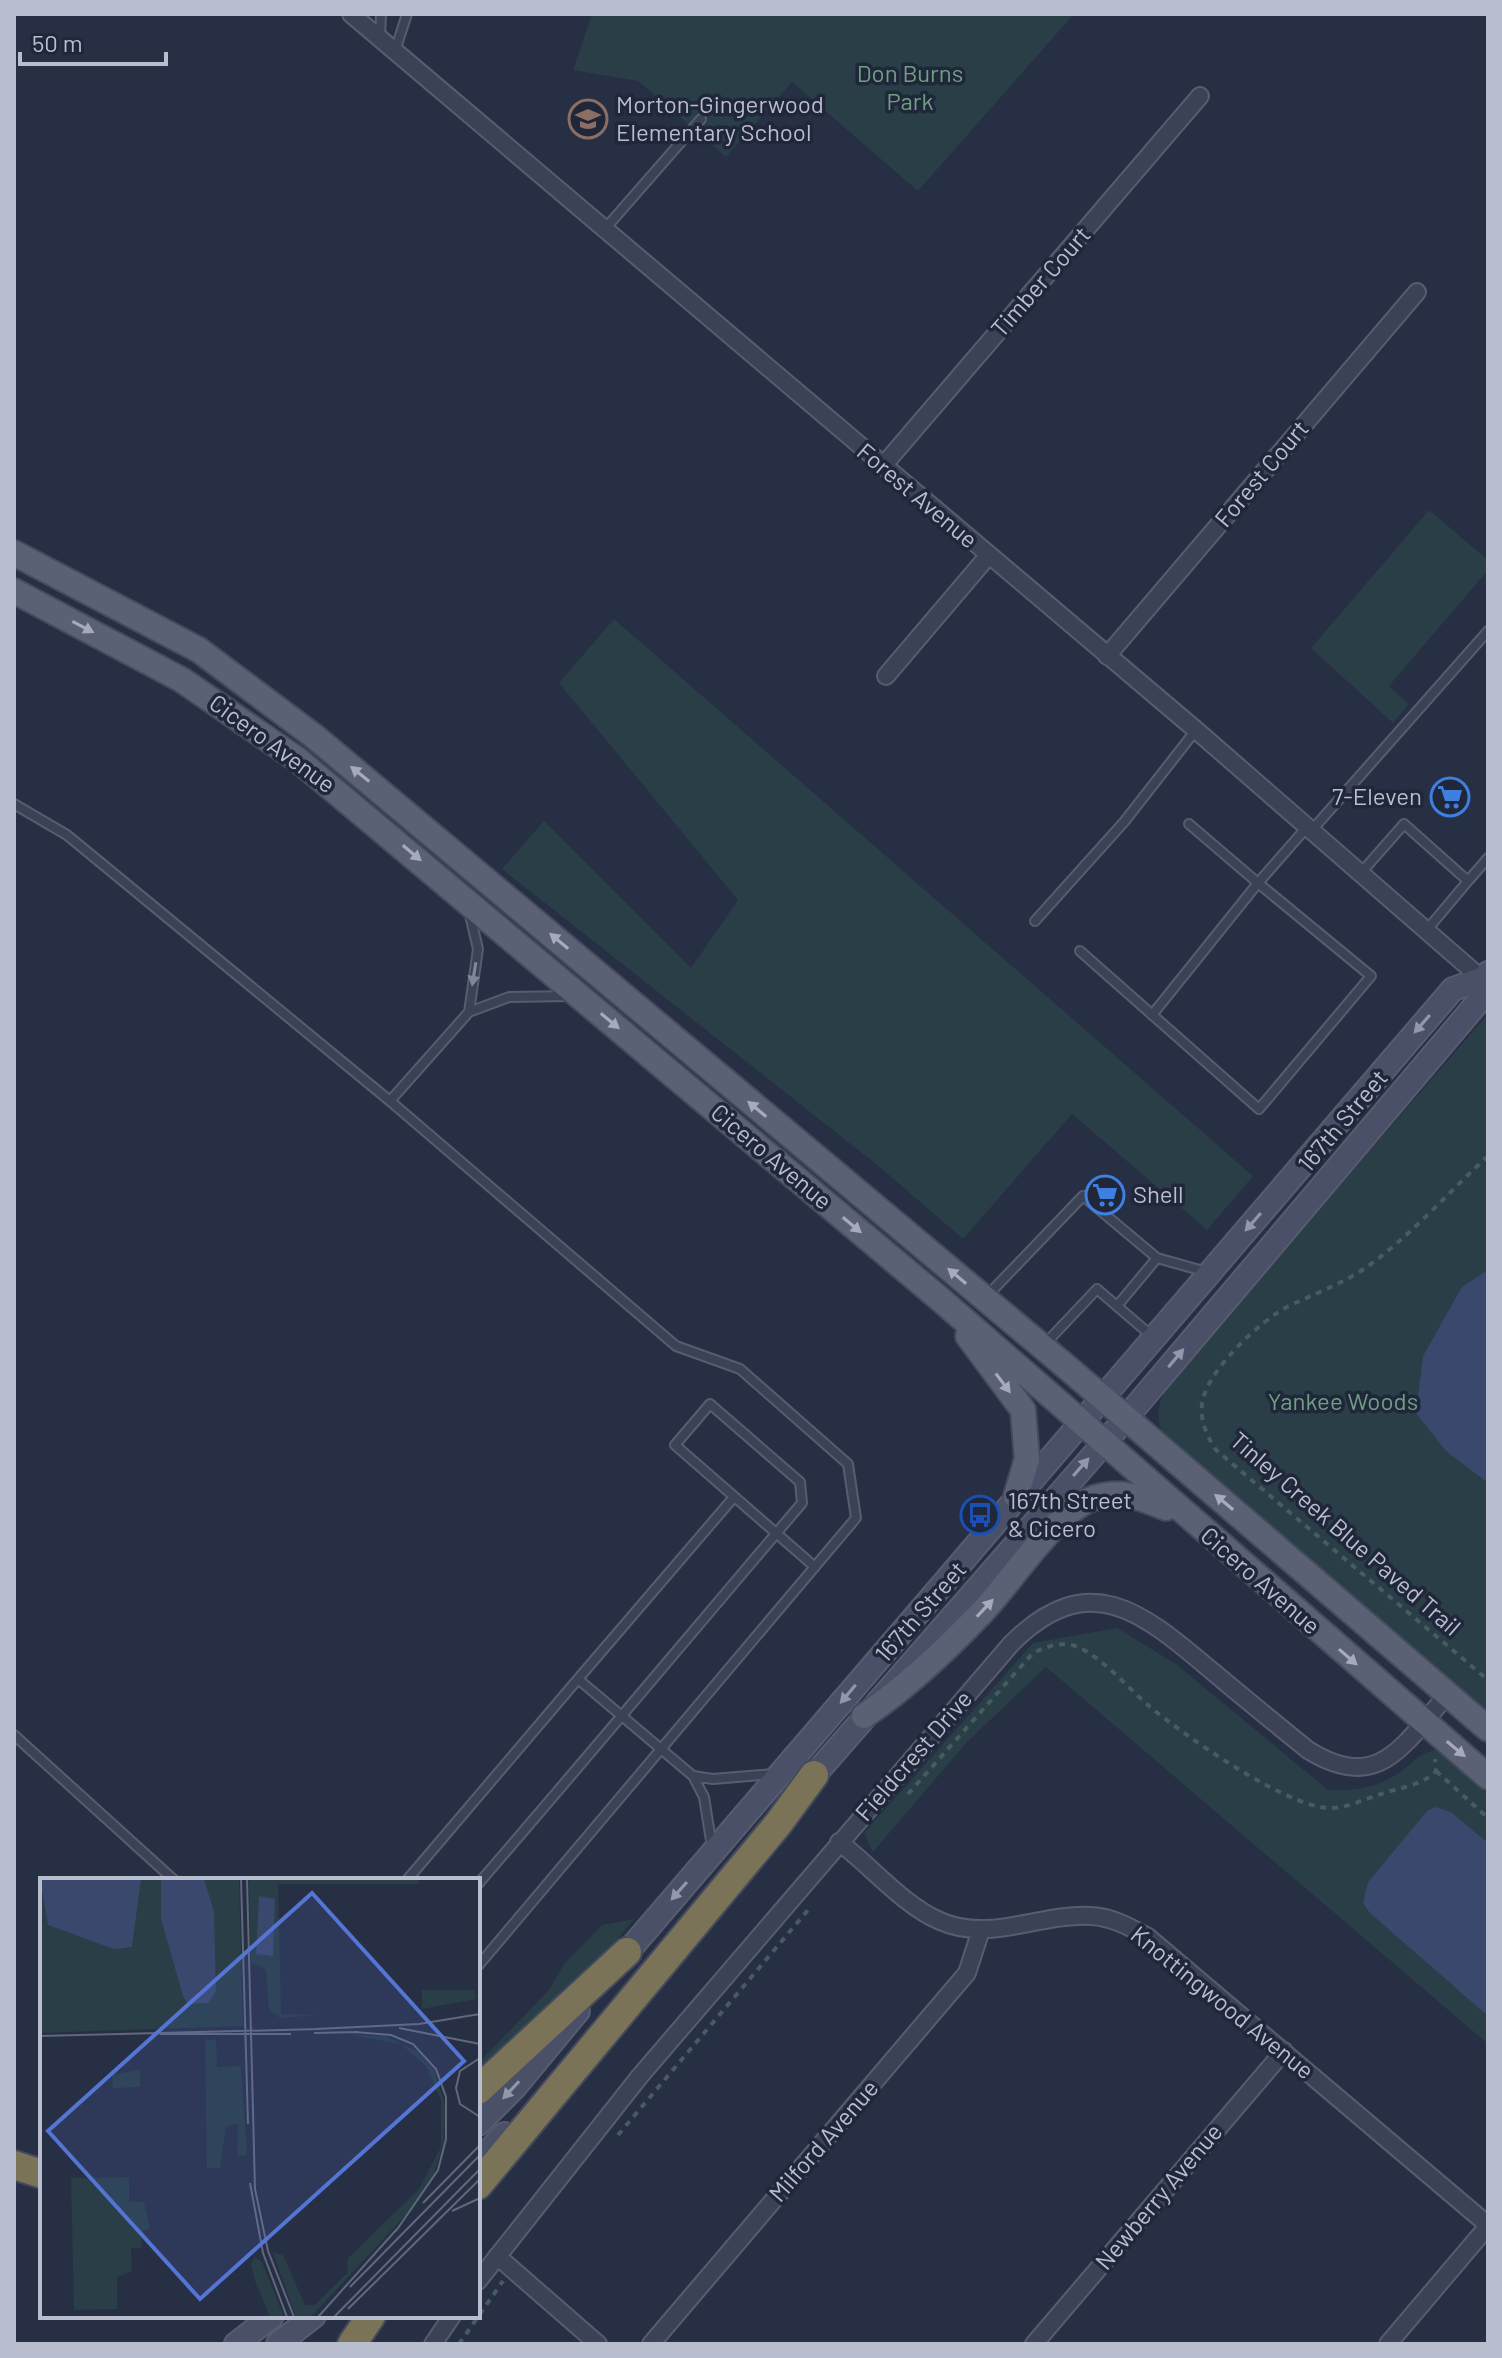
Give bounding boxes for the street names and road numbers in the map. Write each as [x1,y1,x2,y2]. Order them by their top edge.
street label: Timber Court [984,220,1096,342]
street label: Forest Court [1208,414,1314,532]
street label: Forest Avenue [852,436,984,554]
street label: Cicero Avenue [204,687,342,798]
street label: 167th Street [1291,1063,1393,1177]
street label: Cicero Avenue [706,1097,838,1215]
street label: Tinley Creek Blue Paved Trail [1225,1425,1467,1641]
street label: Cicero Avenue [1195,1520,1327,1640]
street label: 167th Street [868,1555,972,1667]
street label: Fieldcrest Drive [848,1684,977,1826]
street label: Knottingwood Avenue [1126,1919,1320,2085]
street label: Milford Avenue [762,2073,884,2207]
street label: Newberry Avenue [1088,2117,1227,2275]

